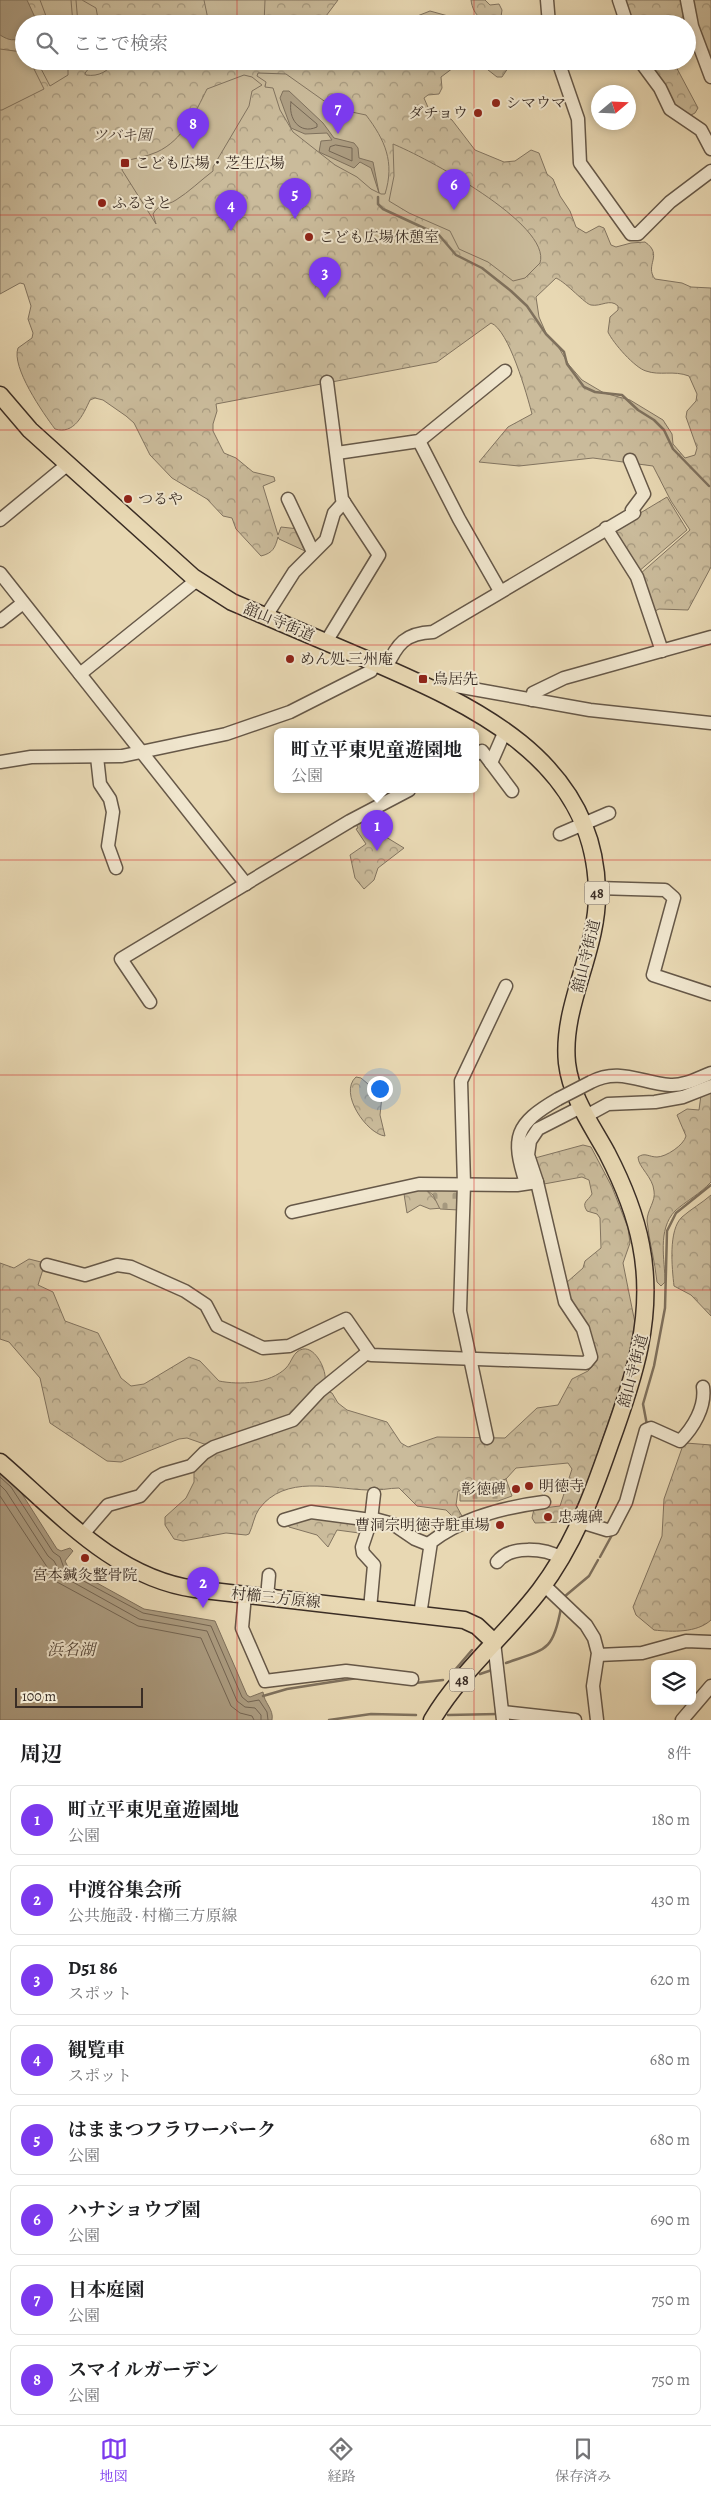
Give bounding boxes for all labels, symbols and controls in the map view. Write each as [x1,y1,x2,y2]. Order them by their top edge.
search box [15,15,696,70]
icon: search [33,29,61,57]
text: ここで検索 [73,31,168,57]
north arrow [591,85,636,130]
pin: 7 [322,93,354,134]
place label: シマウマ [506,93,566,113]
marker: シマウマ [490,97,502,109]
place label: ダチョウ [408,103,468,123]
marker: ダチョウ [472,107,484,119]
pin: 8 [177,108,209,149]
park label: ツバキ園 [92,125,155,145]
place label: こども広場・芝生広場 [135,153,285,173]
marker: こども広場・芝生広場 [119,157,131,169]
pin: 6 [438,169,470,210]
pin: 5 [279,178,311,219]
pin: 4 [215,190,247,231]
place label: ふるさと [112,193,172,213]
marker: ふるさと [96,197,108,209]
place label: こども広場休憩室 [319,227,439,247]
marker: こども広場休憩室 [303,231,315,243]
pin: 3 [309,257,341,298]
place label: つるや [138,489,183,509]
marker: つるや [122,493,134,505]
street label: 舘山寺街道 [241,598,317,646]
place label: めん処 三州庵 [300,649,393,669]
marker: めん処 三州庵 [284,653,296,665]
place label: 鳥居先 [433,669,478,689]
marker: 鳥居先 [417,673,429,685]
popup [274,728,479,793]
text: 町立平東児童遊園地 [291,737,462,763]
text: 公園 [291,765,323,787]
pin: 1 [361,810,393,851]
road number: 48 [584,881,610,904]
street label: 舘山寺街道 [567,917,605,995]
your location [367,1076,393,1102]
street label: 舘山寺街道 [614,1332,652,1410]
place label: 明徳寺 [539,1476,584,1496]
place label: 彰徳碑 [461,1479,506,1499]
marker: 明徳寺 [523,1480,535,1492]
marker: 彰徳碑 [510,1483,522,1495]
place label: 忠魂碑 [558,1507,603,1527]
marker: 忠魂碑 [542,1511,554,1523]
place label: 曹洞宗明徳寺駐車場 [355,1515,490,1535]
marker: 曹洞宗明徳寺駐車場 [494,1519,506,1531]
marker: 宮本鍼灸整骨院 [79,1552,91,1564]
place label: 宮本鍼灸整骨院 [32,1565,138,1585]
pin: 2 [187,1567,219,1608]
street label: 村櫛三方原線 [230,1583,322,1613]
water label: 浜名湖 [47,1639,98,1661]
map controls [651,1660,696,1705]
button: layers [651,1660,696,1705]
road number: 48 [450,1668,474,1692]
scale bar [15,1685,142,1708]
text: 100 m [22,1687,56,1706]
text: 周辺 [20,1740,62,1768]
text: 8件 [667,1743,691,1765]
text: 町立平東児童遊園地 [68,1797,239,1823]
text: 1 [34,1809,40,1831]
text: 180 m [652,1809,690,1831]
text: 公園 [68,1825,100,1847]
text: 中渡谷集会所 [68,1877,182,1903]
text: 2 [33,1889,41,1911]
text: 430 m [651,1889,690,1911]
text: 公共施設 · 村櫛三方原線 [68,1905,238,1927]
text: D51 86 [68,1955,117,1981]
text: 3 [34,1969,40,1991]
text: 620 m [650,1969,690,1991]
text: スポット [68,1983,132,2005]
text: 観覧車 [68,2037,125,2063]
text: 4 [33,2049,41,2071]
text: 680 m [650,2049,690,2071]
text: スポット [68,2065,132,2087]
text: はままつフラワーパーク [68,2117,276,2143]
text: 5 [34,2129,40,2151]
text: 680 m [650,2129,690,2151]
text: 公園 [68,2145,100,2167]
text: ハナショウブ園 [68,2197,200,2223]
text: 6 [33,2209,41,2231]
text: 690 m [650,2209,690,2231]
text: 公園 [68,2225,100,2247]
text: 日本庭園 [68,2277,144,2303]
text: 7 [34,2289,40,2311]
text: 750 m [651,2289,690,2311]
text: 公園 [68,2305,100,2327]
text: スマイルガーデン [68,2357,219,2383]
text: 8 [33,2369,41,2391]
text: 750 m [651,2369,690,2391]
text: 公園 [68,2385,100,2407]
tab: 地図 [100,2435,128,2486]
tab: 経路 [327,2435,355,2486]
tab: 保存済み [555,2435,611,2486]

